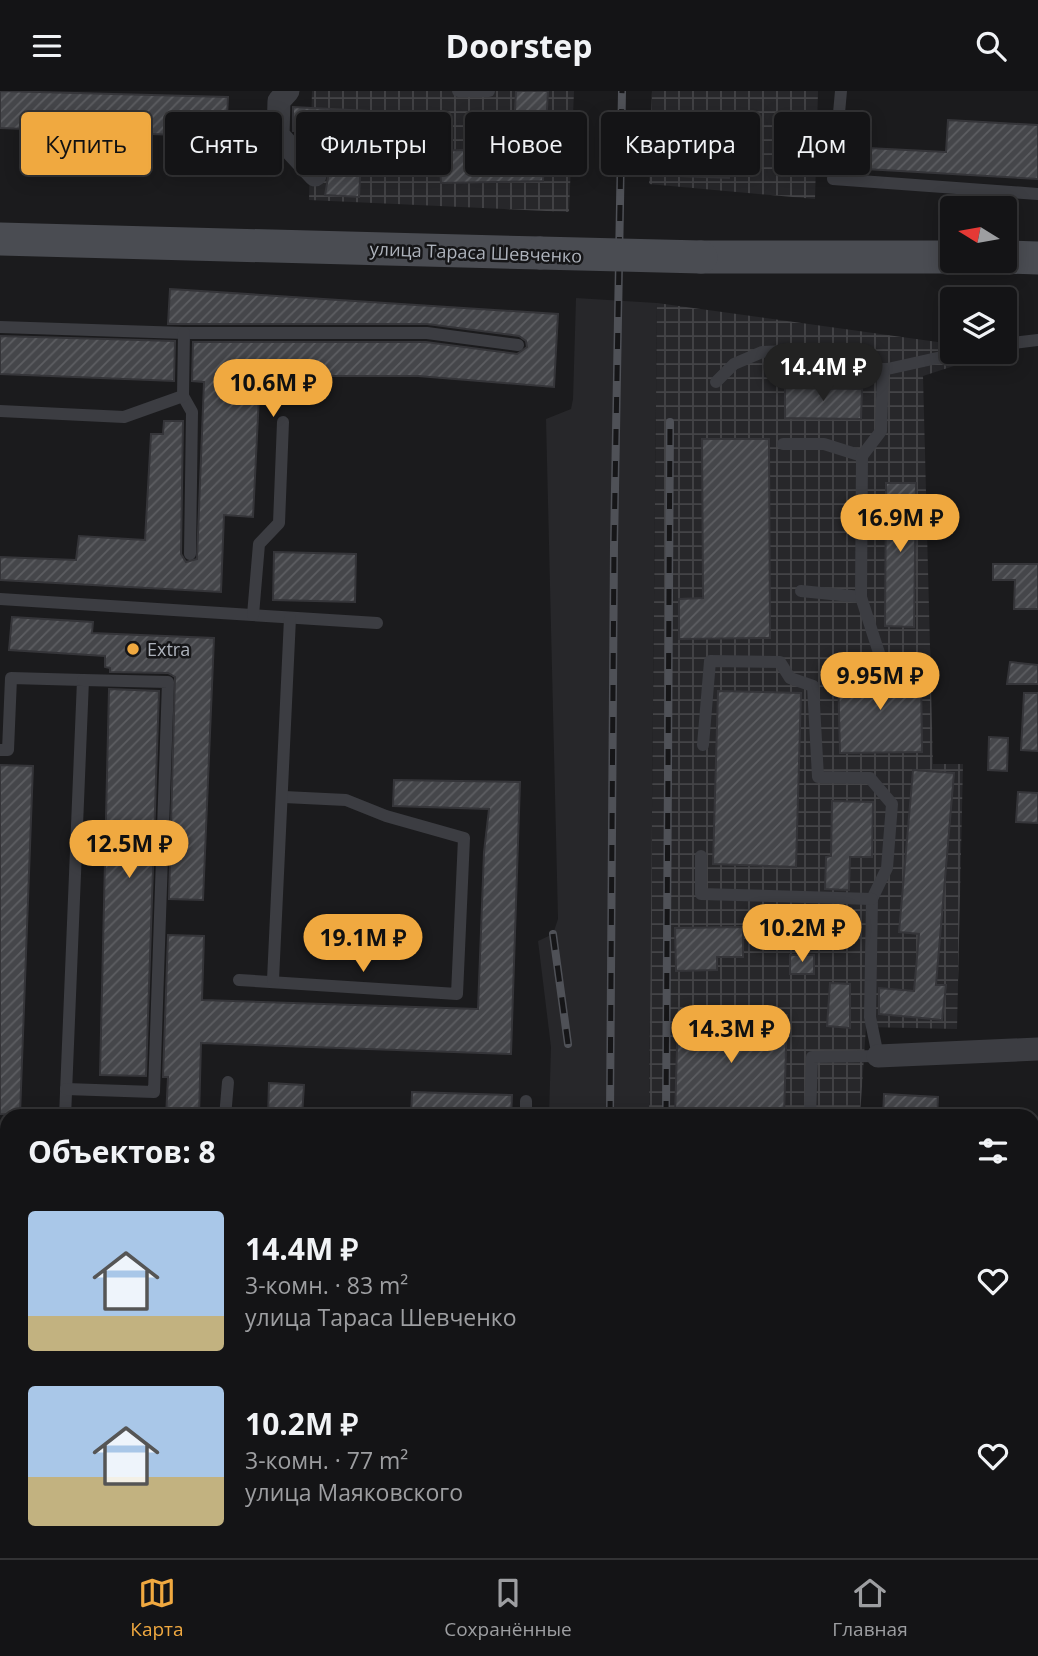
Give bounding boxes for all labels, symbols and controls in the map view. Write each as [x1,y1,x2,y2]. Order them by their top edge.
text: Doorstep [446,24,592,67]
icon: menu [28,27,66,65]
icon: search [972,27,1010,65]
chip: Купить [21,112,151,175]
chip: Снять [165,112,282,175]
chip: Фильтры [296,112,451,175]
chip: Новое [465,112,587,175]
chip: Квартира [601,112,760,175]
chip: Дом [774,112,870,175]
north arrow [940,196,1017,273]
map controls [940,196,1017,364]
street label: улица Тараса Шевченко [369,236,583,268]
button: layers [940,287,1017,364]
pin: 14.4M ₽ [758,343,888,403]
text: 14.4M ₽ [779,350,867,382]
pin: 10.6M ₽ [208,359,338,419]
text: 10.6M ₽ [229,366,317,398]
pin: 16.9M ₽ [835,495,965,554]
text: 16.9M ₽ [856,501,944,533]
place label: Extra [147,637,190,661]
marker: Extra [125,641,141,657]
pin: 9.95M ₽ [815,653,945,712]
text: 9.95M ₽ [836,659,924,691]
pin: 12.5M ₽ [64,821,194,880]
text: 12.5M ₽ [85,827,173,859]
pin: 10.2M ₽ [737,905,867,964]
text: 10.2M ₽ [758,911,846,943]
pin: 19.1M ₽ [298,915,428,974]
text: 19.1M ₽ [319,921,407,953]
pin: 14.3M ₽ [666,1005,796,1065]
text: 14.3M ₽ [687,1012,775,1044]
text: Объектов: 8 [28,1131,216,1172]
icon: filters [974,1132,1012,1170]
text: 14.4M ₽ [245,1228,359,1269]
icon: home [84,1239,168,1323]
icon: heart [974,1262,1012,1300]
text: 3-комн. · 83 m² [245,1269,408,1301]
text: улица Тараса Шевченко [245,1301,517,1333]
text: 10.2M ₽ [245,1403,359,1444]
icon: home [84,1414,168,1498]
icon: heart [974,1437,1012,1475]
text: 3-комн. · 77 m² [245,1444,408,1476]
text: улица Маяковского [245,1476,463,1508]
tab: Карта [130,1574,184,1642]
tab: Сохранённые [444,1574,572,1642]
tab: Главная [832,1574,908,1642]

